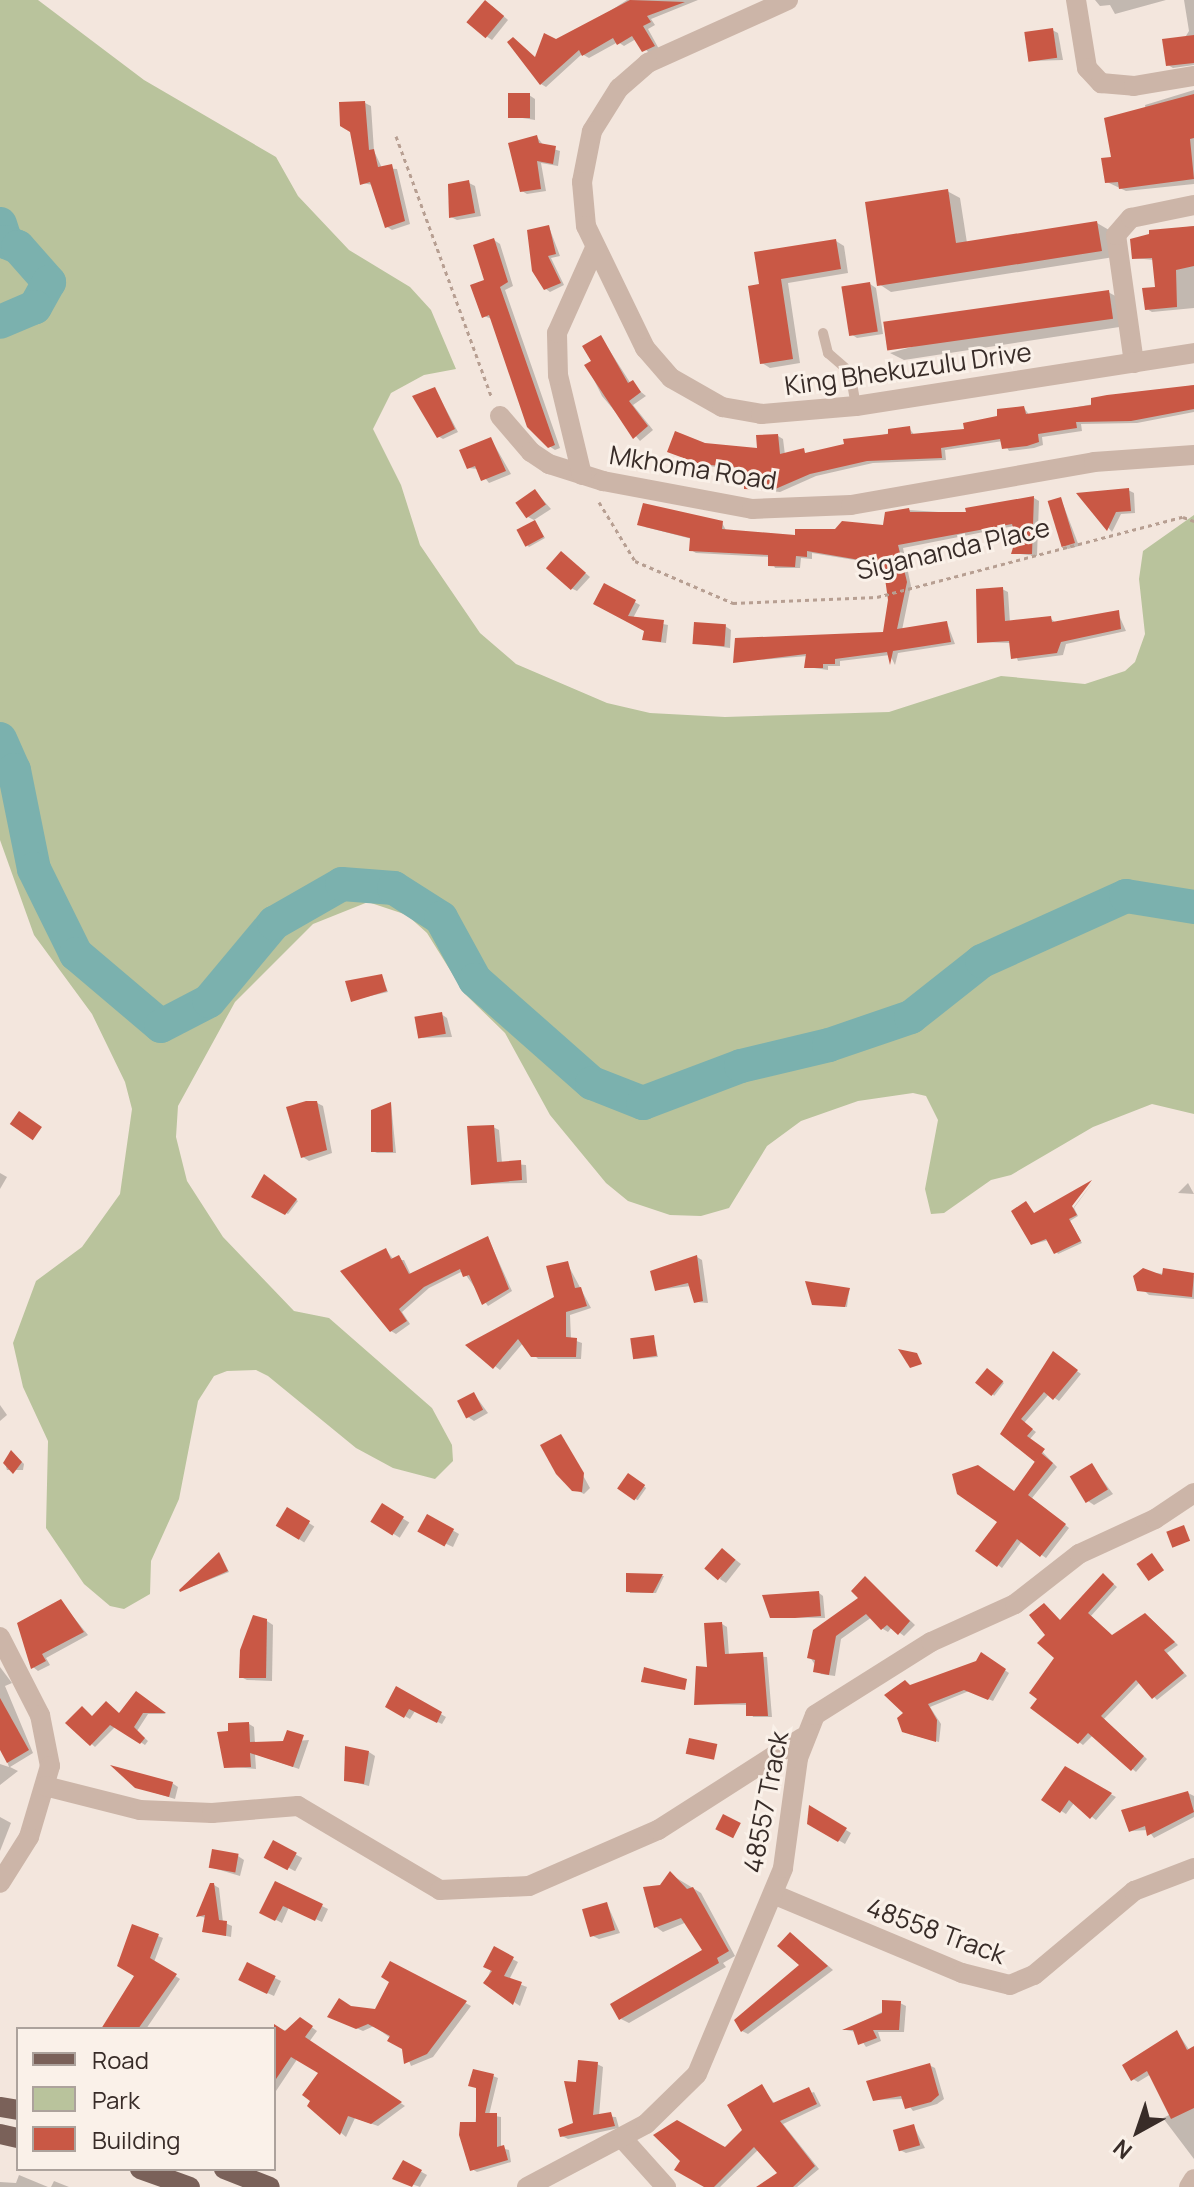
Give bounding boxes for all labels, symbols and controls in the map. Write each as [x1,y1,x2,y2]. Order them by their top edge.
street label: King Bhekuzulu Drive [782,336,1034,402]
street label: Mkhoma Road [607,439,779,497]
street label: Sigananda Place [853,512,1053,586]
street label: 48557 Track [737,1729,795,1875]
street label: 48558 Track [862,1891,1010,1971]
legend [16,2027,276,2171]
text: Road [92,2043,149,2076]
text: Park [92,2083,140,2116]
north arrow [1098,2091,1178,2171]
text: Building [92,2123,180,2156]
text: N [1107,2133,1138,2166]

